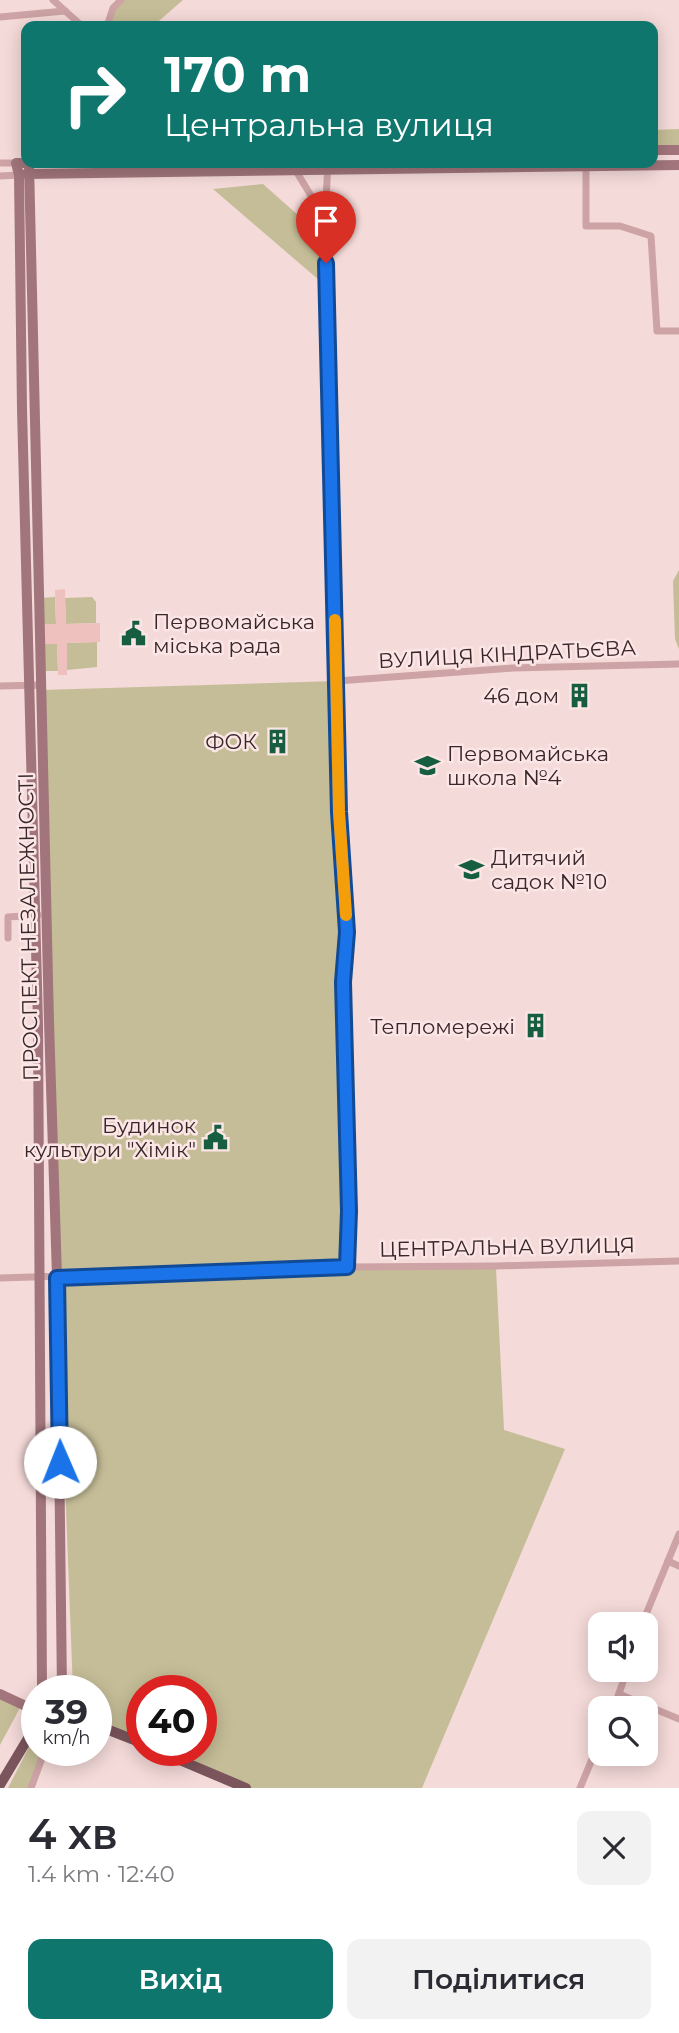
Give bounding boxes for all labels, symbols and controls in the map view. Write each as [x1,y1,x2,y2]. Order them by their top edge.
text: 170 m [164,45,311,104]
icon: right [49,49,140,140]
text: Центральна вулиця [164,105,494,144]
pin [296,191,356,263]
icon: arrive [307,202,345,240]
place label: Первомайська мiська рада [153,609,315,658]
public building icon: Первомайська мiська рада [119,619,147,647]
street label: ВУЛИЦЯ КІНДРАТЬЄВА [377,635,637,673]
building icon: 46 дом [565,681,593,709]
place label: 46 дом [483,683,559,708]
building icon: ФОК [263,727,291,755]
place label: ФОК [205,729,257,754]
place label: Первомайська школа №4 [447,741,609,790]
school or university icon: Первомайська школа №4 [413,751,441,779]
street label: ПРОСПЕКТ НЕЗАЛЕЖНОСТІ [13,773,43,1081]
place label: Дитячий садок №10 [491,845,607,894]
school or university icon: Дитячий садок №10 [457,855,485,883]
building icon: Тепломережі [521,1012,549,1040]
place label: Тепломережі [370,1014,515,1039]
place label: Будинок культури "Хімік" [24,1113,196,1162]
public building icon: Будинок культури "Хімік" [202,1123,230,1151]
street label: ЦЕНТРАЛЬНА ВУЛИЦЯ [379,1232,635,1262]
position arrow [23,1425,97,1499]
map controls [588,1612,658,1766]
button: sound [588,1612,658,1682]
speed limit sign: 40 [126,1675,217,1766]
text: 39 [45,1690,88,1733]
button: search [588,1696,658,1766]
text: km/h [42,1727,91,1749]
text: 4 хв [28,1808,118,1860]
button: close [577,1811,651,1885]
text: 1.4 km · 12:40 [28,1860,175,1888]
button: Вихід [28,1939,333,2019]
button: Поділитися [347,1939,651,2019]

